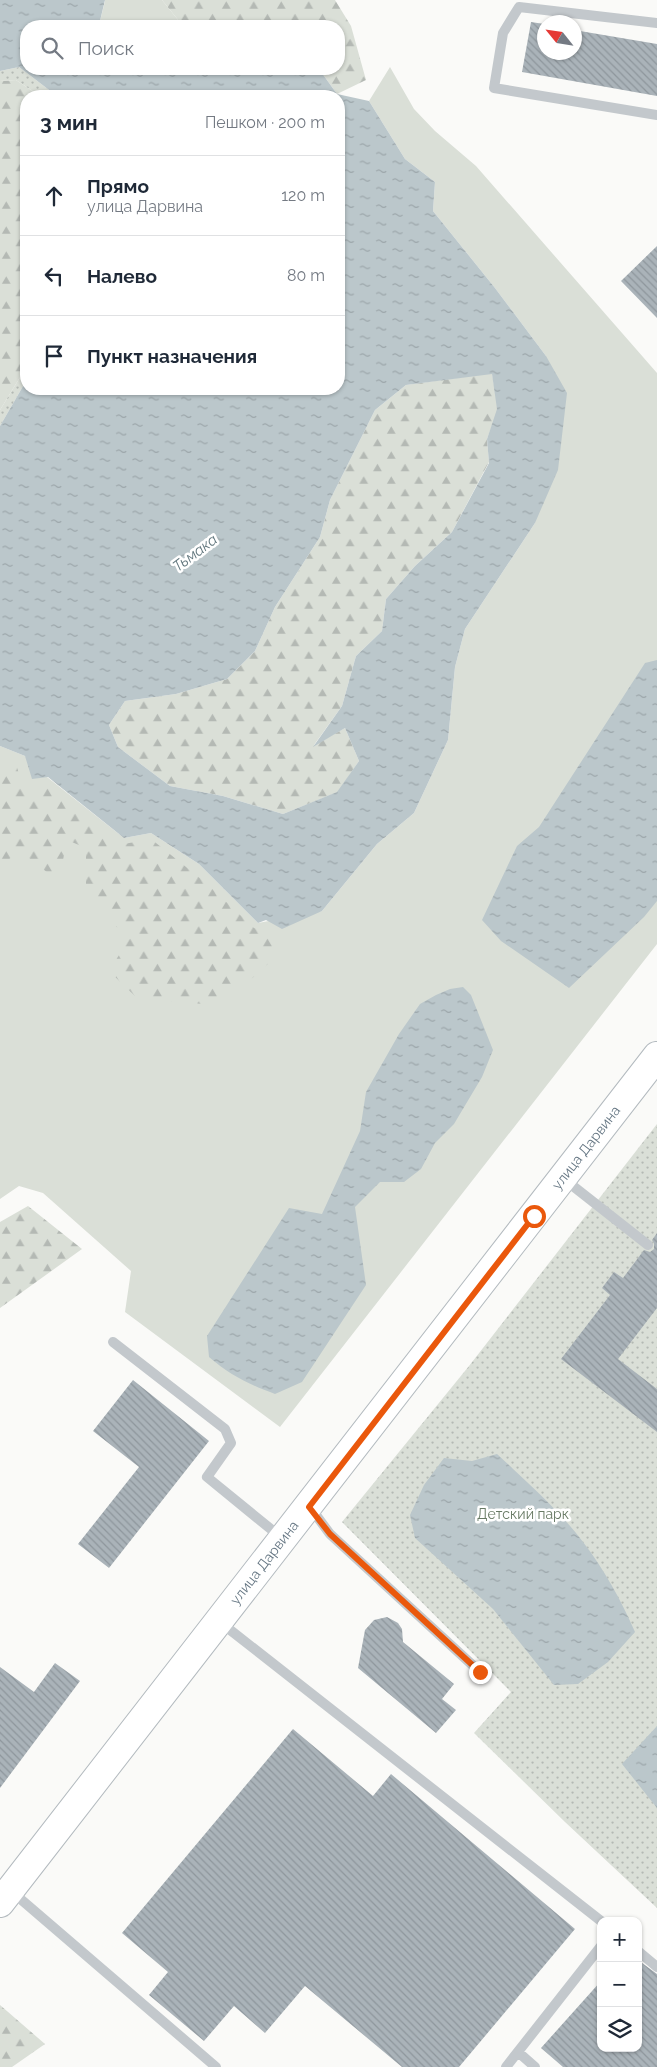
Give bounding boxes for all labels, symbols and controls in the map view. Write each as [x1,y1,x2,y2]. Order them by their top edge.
north arrow [537,15,582,60]
search box [20,20,345,75]
icon: search [38,34,66,62]
text: Поиск [78,37,134,59]
text: 3 мин [40,110,98,135]
text: Пешком · 200 m [205,113,325,132]
text: Прямо [87,175,149,197]
icon: ahead [40,182,68,210]
text: 120 m [281,186,325,205]
text: улица Дарвина [87,197,203,216]
icon: left [40,262,68,290]
text: Налево [87,265,157,287]
text: 80 m [287,266,325,285]
icon: arrive [40,342,68,370]
text: Пункт назначения [87,345,257,367]
water label: Тьмака [169,530,221,575]
street label: улица Дарвина [548,1103,623,1193]
route start [523,1205,546,1228]
park label: Детский парк [477,1506,569,1522]
street label: улица Дарвина [227,1517,302,1608]
route end [469,1661,492,1684]
map controls [597,1917,642,2052]
button: + [597,1917,642,1962]
button: − [597,1962,642,2007]
button: layers [597,2007,642,2052]

